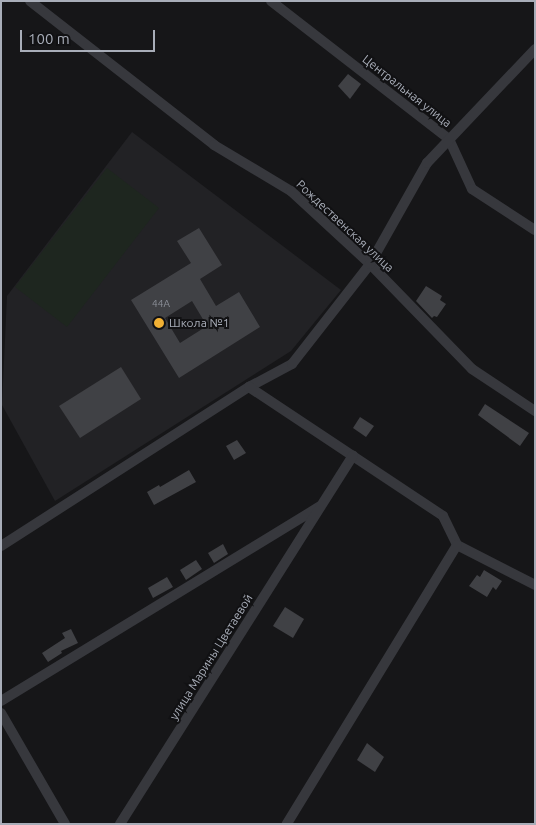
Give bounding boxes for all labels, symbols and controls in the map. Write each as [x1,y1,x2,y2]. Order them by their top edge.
scale bar [22,20,158,52]
text: 100 m [28,30,70,47]
street label: Центральная улица [360,52,454,130]
street label: Рождественская улица [293,177,397,275]
house number: 44А [152,298,170,310]
place label: Школа №1 [169,316,230,330]
marker: Школа №1 [153,317,165,329]
street label: улица Марины Цветаевой [166,591,256,723]

